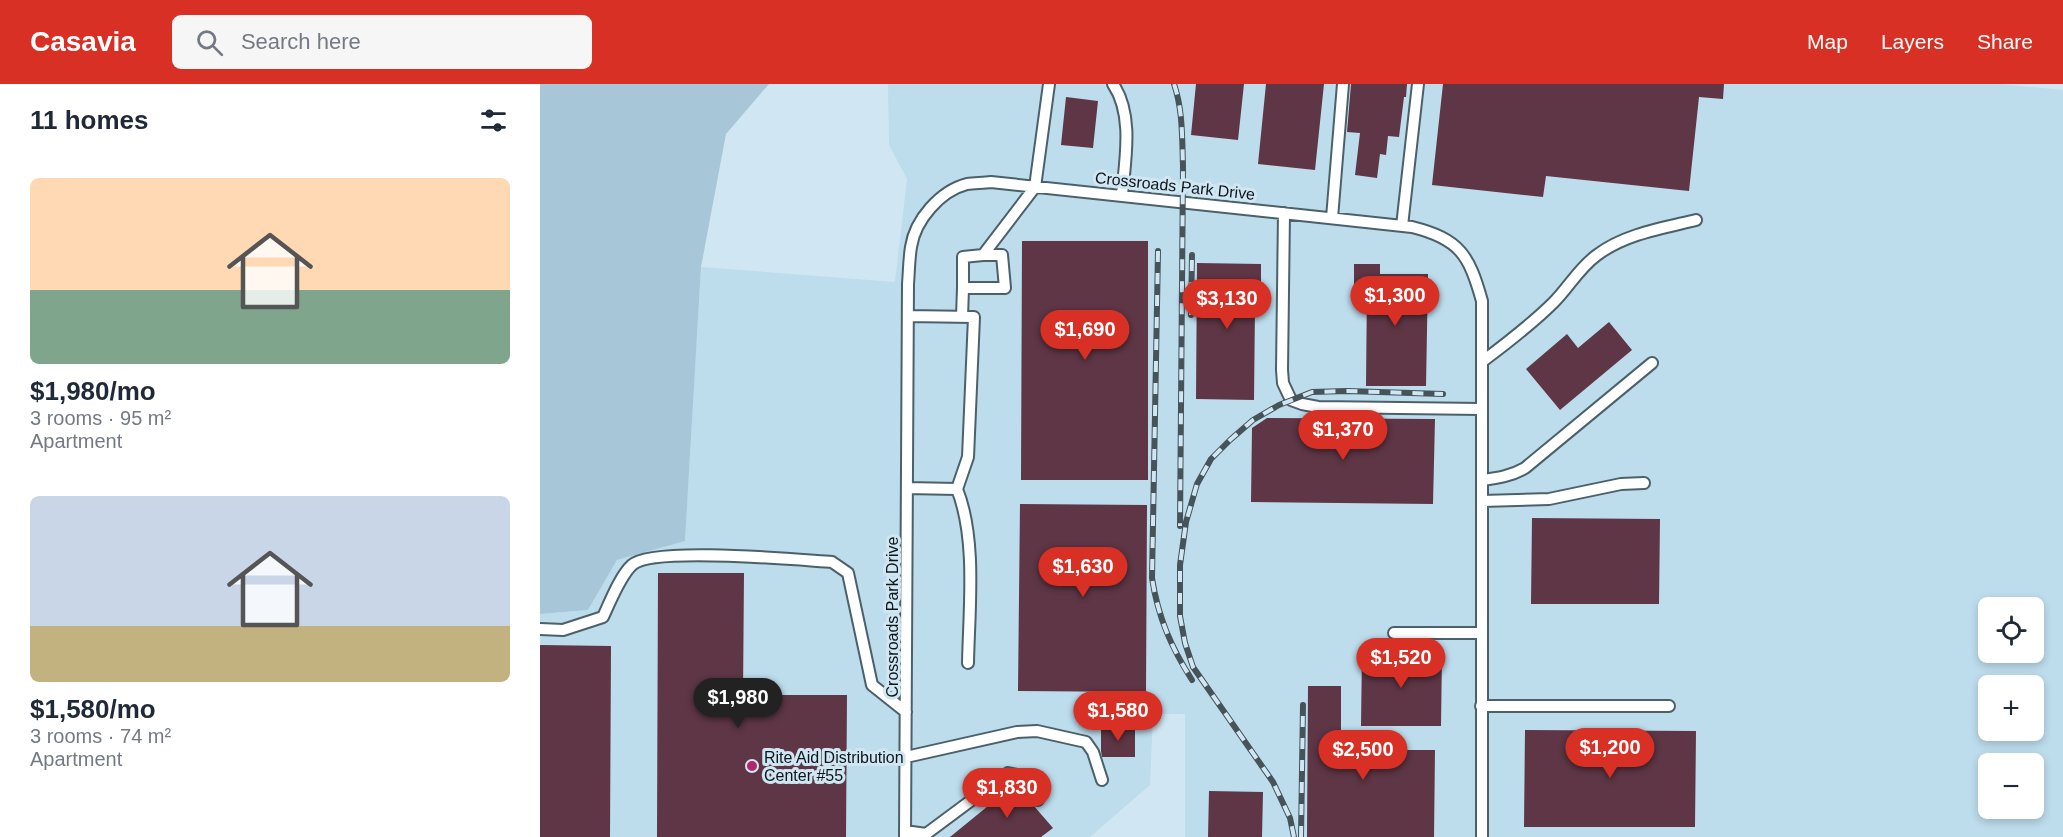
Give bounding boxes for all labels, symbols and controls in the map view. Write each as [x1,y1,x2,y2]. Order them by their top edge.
search box [172,15,592,69]
text: Casavia [30,26,136,57]
icon: search [193,26,226,59]
text: Search here [241,29,361,54]
text: Map [1807,30,1848,53]
text: Layers [1881,30,1944,53]
text: Share [1977,30,2033,53]
icon: filters [477,104,510,137]
text: 11 homes [30,105,149,135]
street label: Crossroads Park Drive [1094,169,1256,203]
icon: home [216,217,324,325]
pin: $1,300 [1346,276,1444,327]
pin: $3,130 [1178,279,1276,330]
text: $1,300 [1364,284,1426,306]
text: $3,130 [1196,287,1258,309]
pin: $1,690 [1036,310,1134,361]
text: $1,690 [1054,318,1116,340]
text: $1,980/mo [30,376,156,406]
text: 3 rooms · 95 m² [30,407,171,429]
pin: $1,370 [1294,410,1392,461]
text: $1,370 [1312,418,1374,440]
text: Apartment [30,430,122,452]
icon: home [216,535,324,643]
street label: Crossroads Park Drive [884,536,901,697]
pin: $1,630 [1034,547,1132,598]
text: $1,630 [1052,555,1114,577]
map controls [1978,597,2044,819]
button: locate [1978,597,2044,663]
pin: $1,520 [1352,638,1450,689]
text: $1,520 [1370,646,1432,668]
button: + [1978,675,2044,741]
pin: $1,980 [689,678,787,729]
text: $1,980 [707,686,769,708]
pin: $1,580 [1069,691,1167,742]
text: $1,580/mo [30,694,156,724]
text: $1,580 [1087,699,1149,721]
text: 3 rooms · 74 m² [30,725,171,747]
pin: $1,200 [1561,728,1659,779]
pin: $2,500 [1314,730,1412,781]
text: $1,200 [1579,736,1641,758]
text: $2,500 [1332,738,1394,760]
text: Apartment [30,748,122,770]
place label: Rite Aid Distribution Center #55 [764,749,904,784]
button: − [1978,753,2044,819]
marker: Rite Aid Distribution Center #55 [745,759,759,773]
pin: $1,830 [958,768,1056,819]
text: $1,830 [976,776,1038,798]

